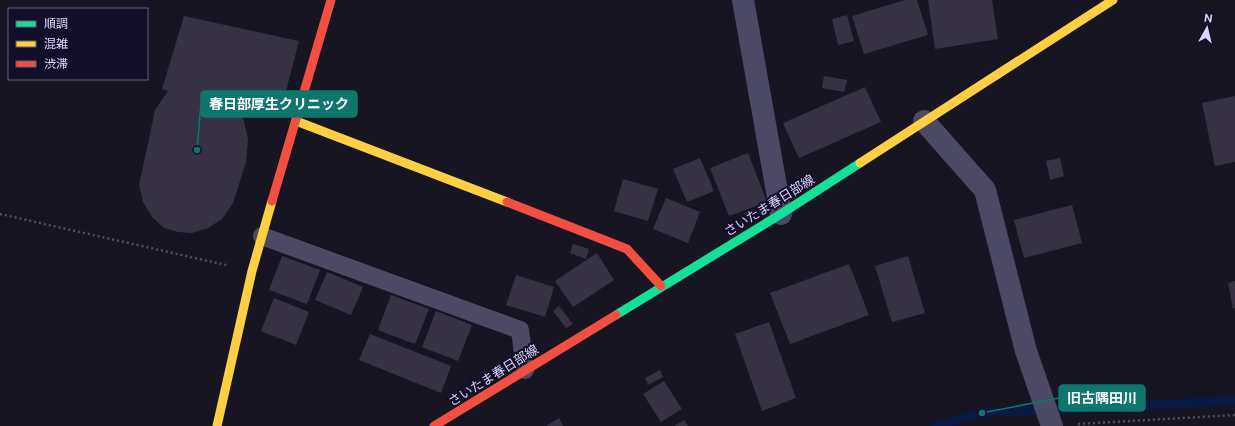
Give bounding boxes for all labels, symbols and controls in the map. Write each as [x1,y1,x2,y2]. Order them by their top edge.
legend [8,8,148,80]
north arrow [1187,8,1227,48]
text: N [1203,12,1213,25]
text: 順調 [44,17,68,31]
text: 混雑 [44,37,68,51]
text: 渋滞 [44,57,68,71]
callout: 春日部厚生クリニック [201,91,357,117]
text: 春日部厚生クリニック [209,96,349,112]
street label: さいたま春日部線 [721,172,817,239]
street label: さいたま春日部線 [445,342,541,409]
callout: 旧古隅田川 [1059,385,1145,411]
text: 旧古隅田川 [1067,390,1137,406]

